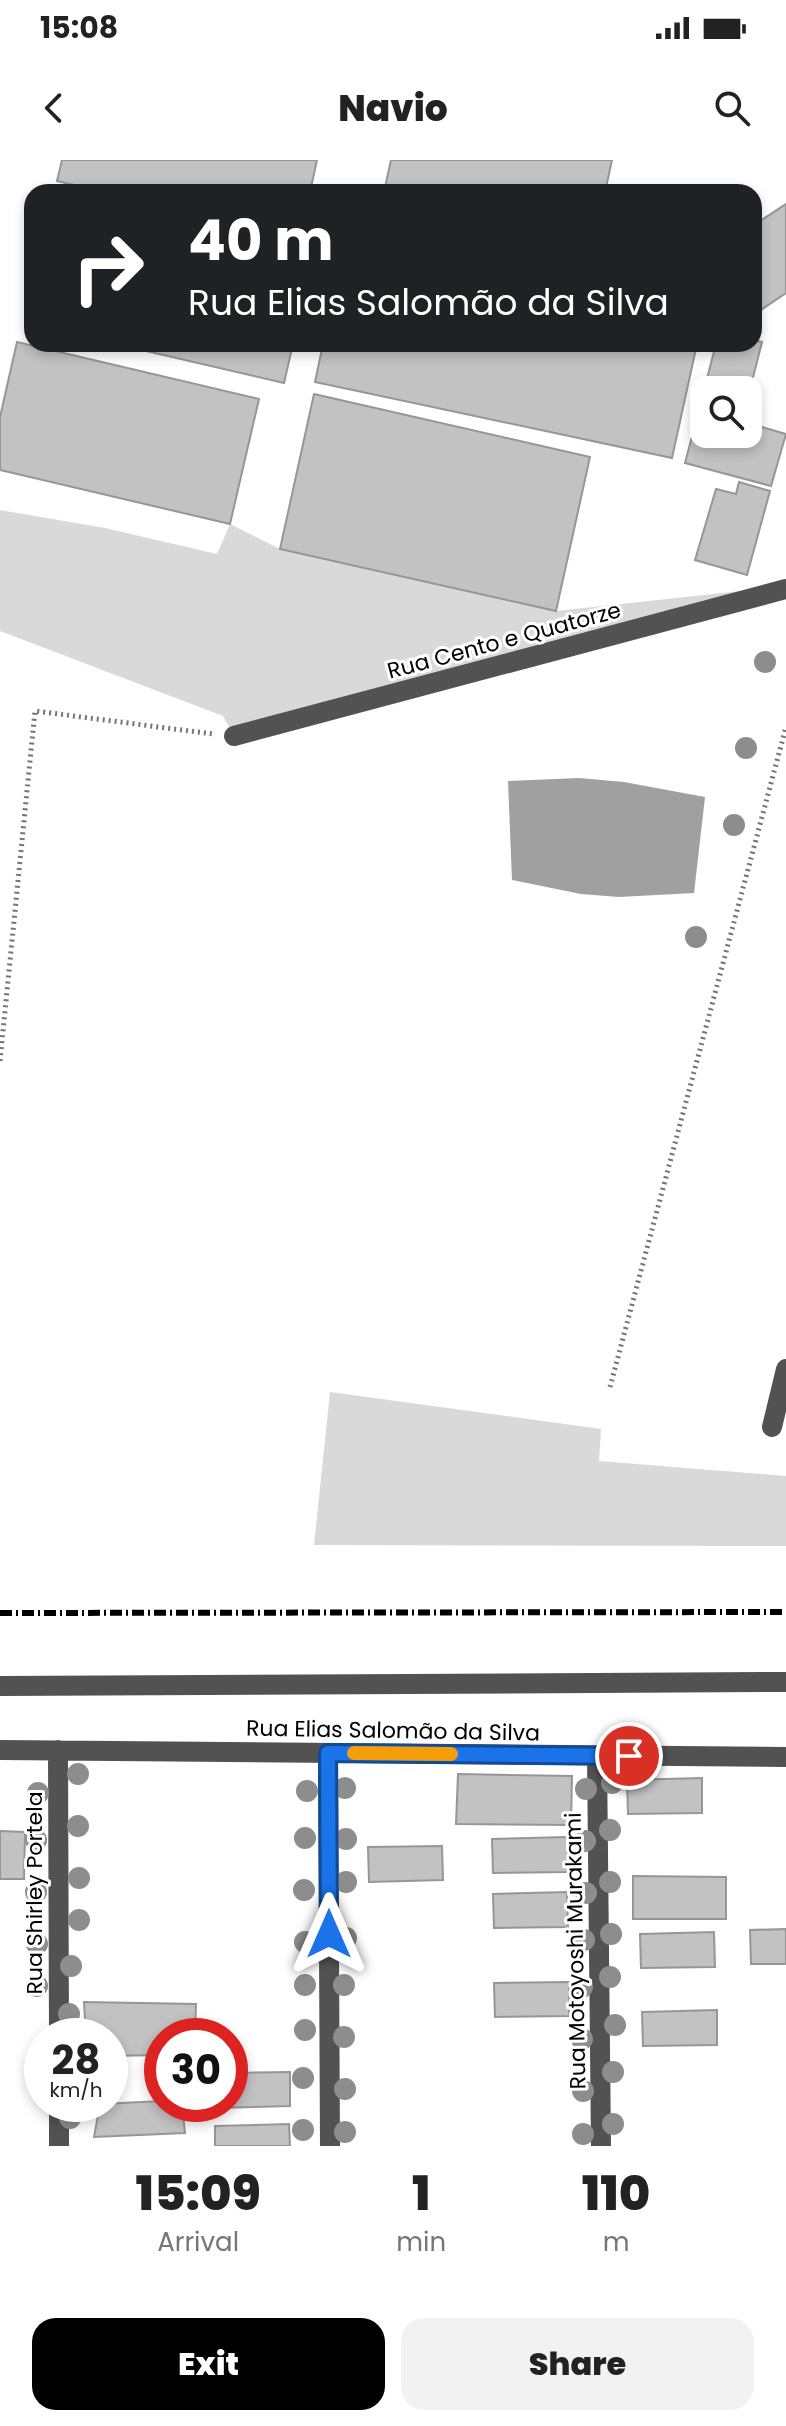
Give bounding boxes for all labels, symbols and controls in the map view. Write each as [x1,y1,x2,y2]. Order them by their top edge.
text: 15:08 [40,6,118,49]
text: Navio [338,83,448,134]
icon: back [32,86,76,130]
icon: search [710,86,754,130]
text: 40 m [188,201,334,280]
icon: right [56,216,160,320]
text: Rua Elias Salomão da Silva [188,277,669,328]
map controls [690,376,762,448]
button: search [690,376,762,448]
street label: Rua Cento e Quatorze [384,594,624,687]
street label: Rua Elias Salomão da Silva [246,1712,540,1749]
pin [595,1722,663,1790]
icon: arrive [607,1734,651,1778]
street label: Rua Shirley Portela [19,1791,50,1995]
street label: Rua Motoyoshi Murakami [558,1812,593,2090]
position arrow [287,1892,371,1976]
speed limit sign: 30 [144,2018,248,2122]
text: 28 [52,2032,100,2088]
text: km/h [49,2076,103,2104]
text: 15:09 [136,2160,261,2227]
text: 1 [412,2160,431,2227]
text: 110 [582,2160,650,2227]
text: Arrival [157,2224,239,2260]
text: min [396,2224,446,2260]
text: m [603,2224,629,2260]
button: Exit [32,2318,385,2410]
button: Share [401,2318,754,2410]

